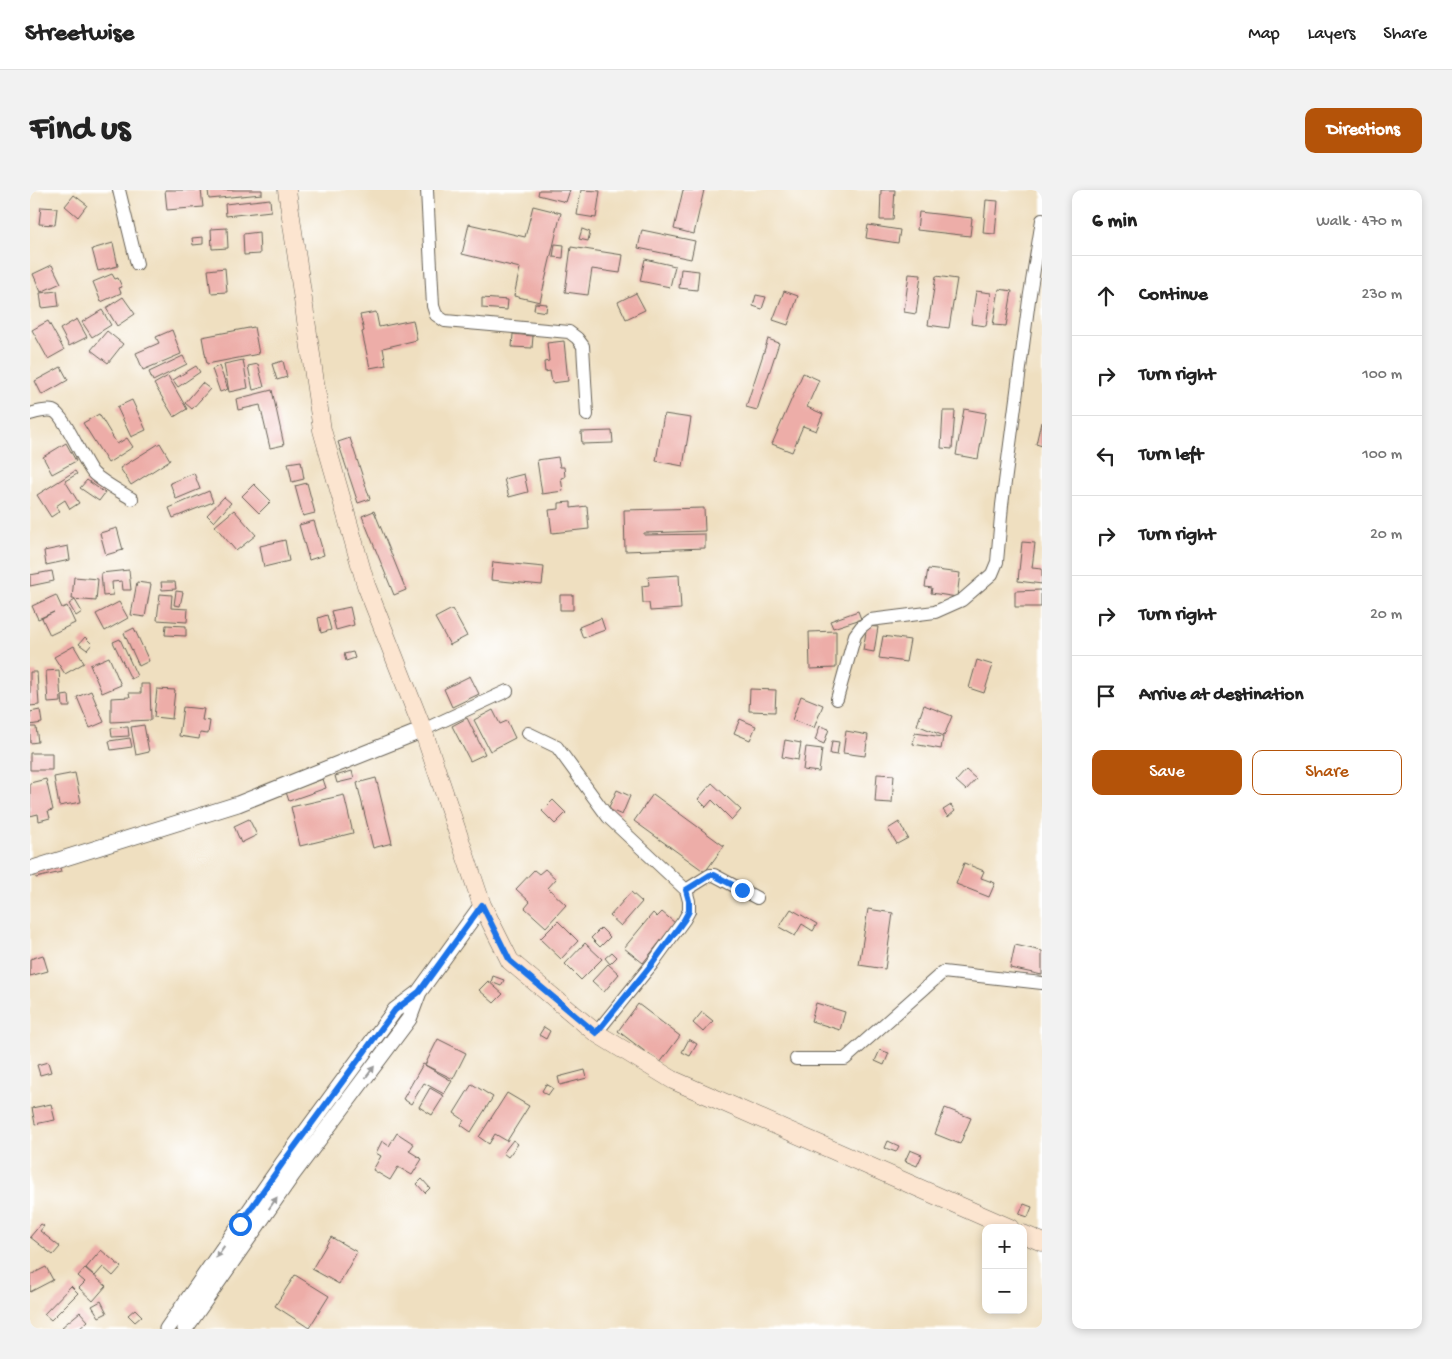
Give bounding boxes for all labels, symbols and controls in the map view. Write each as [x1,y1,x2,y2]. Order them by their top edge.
text: Streetwise [25,20,134,49]
text: Map [1248,24,1280,45]
text: Layers [1308,24,1355,45]
text: Share [1383,24,1427,45]
button: Directions [1305,108,1422,153]
text: Find us [30,110,130,151]
text: 6 min [1092,210,1137,235]
text: Walk · 470 m [1316,213,1402,232]
icon: ahead [1092,282,1120,310]
text: Continue [1139,284,1208,307]
text: 230 m [1362,286,1402,305]
icon: right [1092,362,1120,390]
text: Turn right [1139,364,1215,387]
text: 100 m [1362,366,1402,385]
icon: left [1092,442,1120,470]
text: Turn left [1139,444,1203,467]
text: 100 m [1362,446,1402,465]
icon: right [1092,522,1120,550]
text: Turn right [1139,524,1215,547]
text: 20 m [1370,526,1402,545]
icon: right [1092,602,1120,630]
text: Turn right [1139,604,1215,627]
text: 20 m [1370,606,1402,625]
icon: arrive [1092,682,1120,710]
text: Arrive at destination [1139,684,1303,707]
button: Save [1092,750,1242,795]
button: Share [1252,750,1402,795]
route end [731,879,754,902]
one-way arrow [364,1066,375,1079]
one-way arrow [268,1197,278,1210]
route start [229,1213,252,1236]
map controls [982,1224,1027,1314]
button: + [982,1224,1027,1269]
one-way arrow [215,1246,225,1259]
button: − [982,1269,1027,1314]

